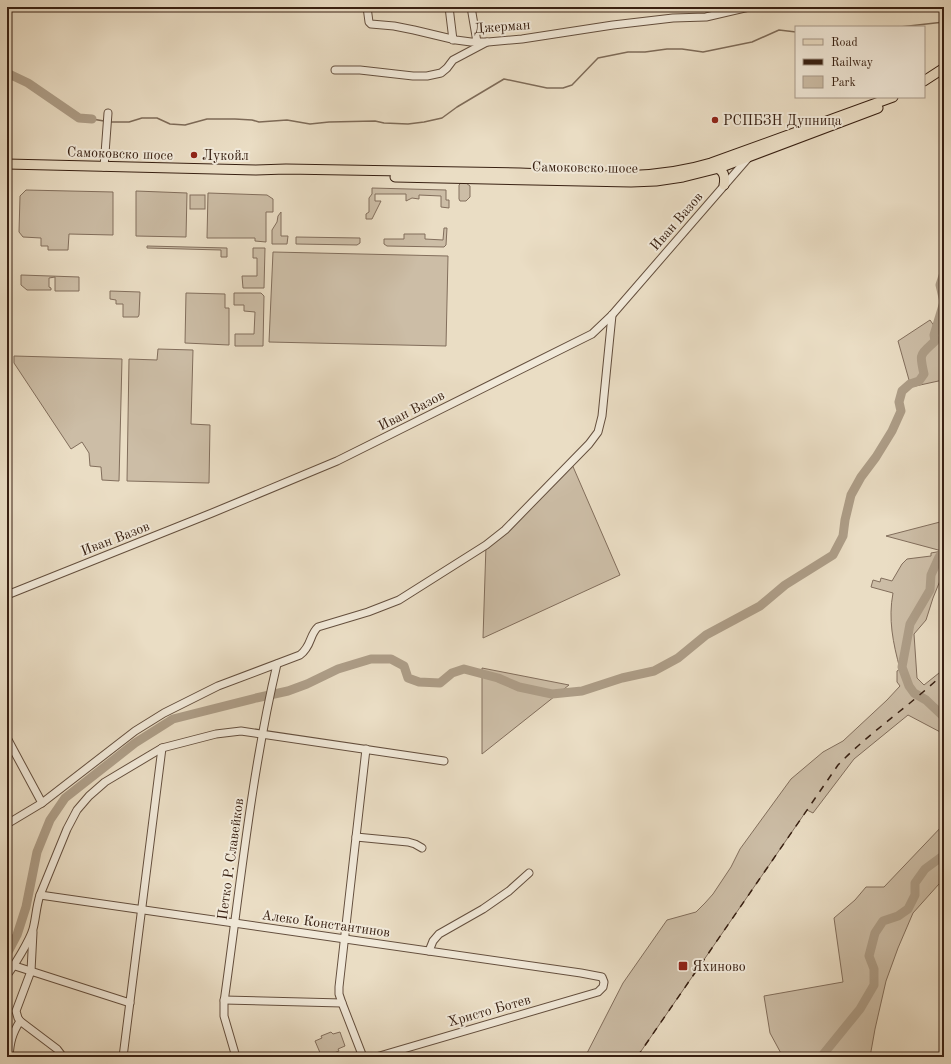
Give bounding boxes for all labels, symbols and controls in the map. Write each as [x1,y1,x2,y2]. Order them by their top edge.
street label: Джерман [473,18,531,36]
legend [795,26,925,98]
text: Road [831,37,858,49]
text: Railway [831,57,874,69]
text: Park [831,77,856,89]
place label: РСПБЗН Дупница [723,114,842,128]
marker: РСПБЗН Дупница [710,115,720,125]
street label: Самоковско шосе [67,145,173,163]
place label: Лукойл [202,149,249,163]
marker: Лукойл [189,150,199,160]
street label: Самоковско шосе [532,160,638,176]
street label: Иван Вазов [648,190,706,254]
street label: Иван Вазов [376,388,447,434]
street label: Иван Вазов [79,519,152,558]
street label: Петко Р. Славейков [216,797,247,921]
street label: Алеко Константинов [261,908,391,940]
marker: Яхиново [677,960,689,972]
place label: Яхиново [692,960,746,974]
street label: Христо Ботев [446,992,533,1029]

